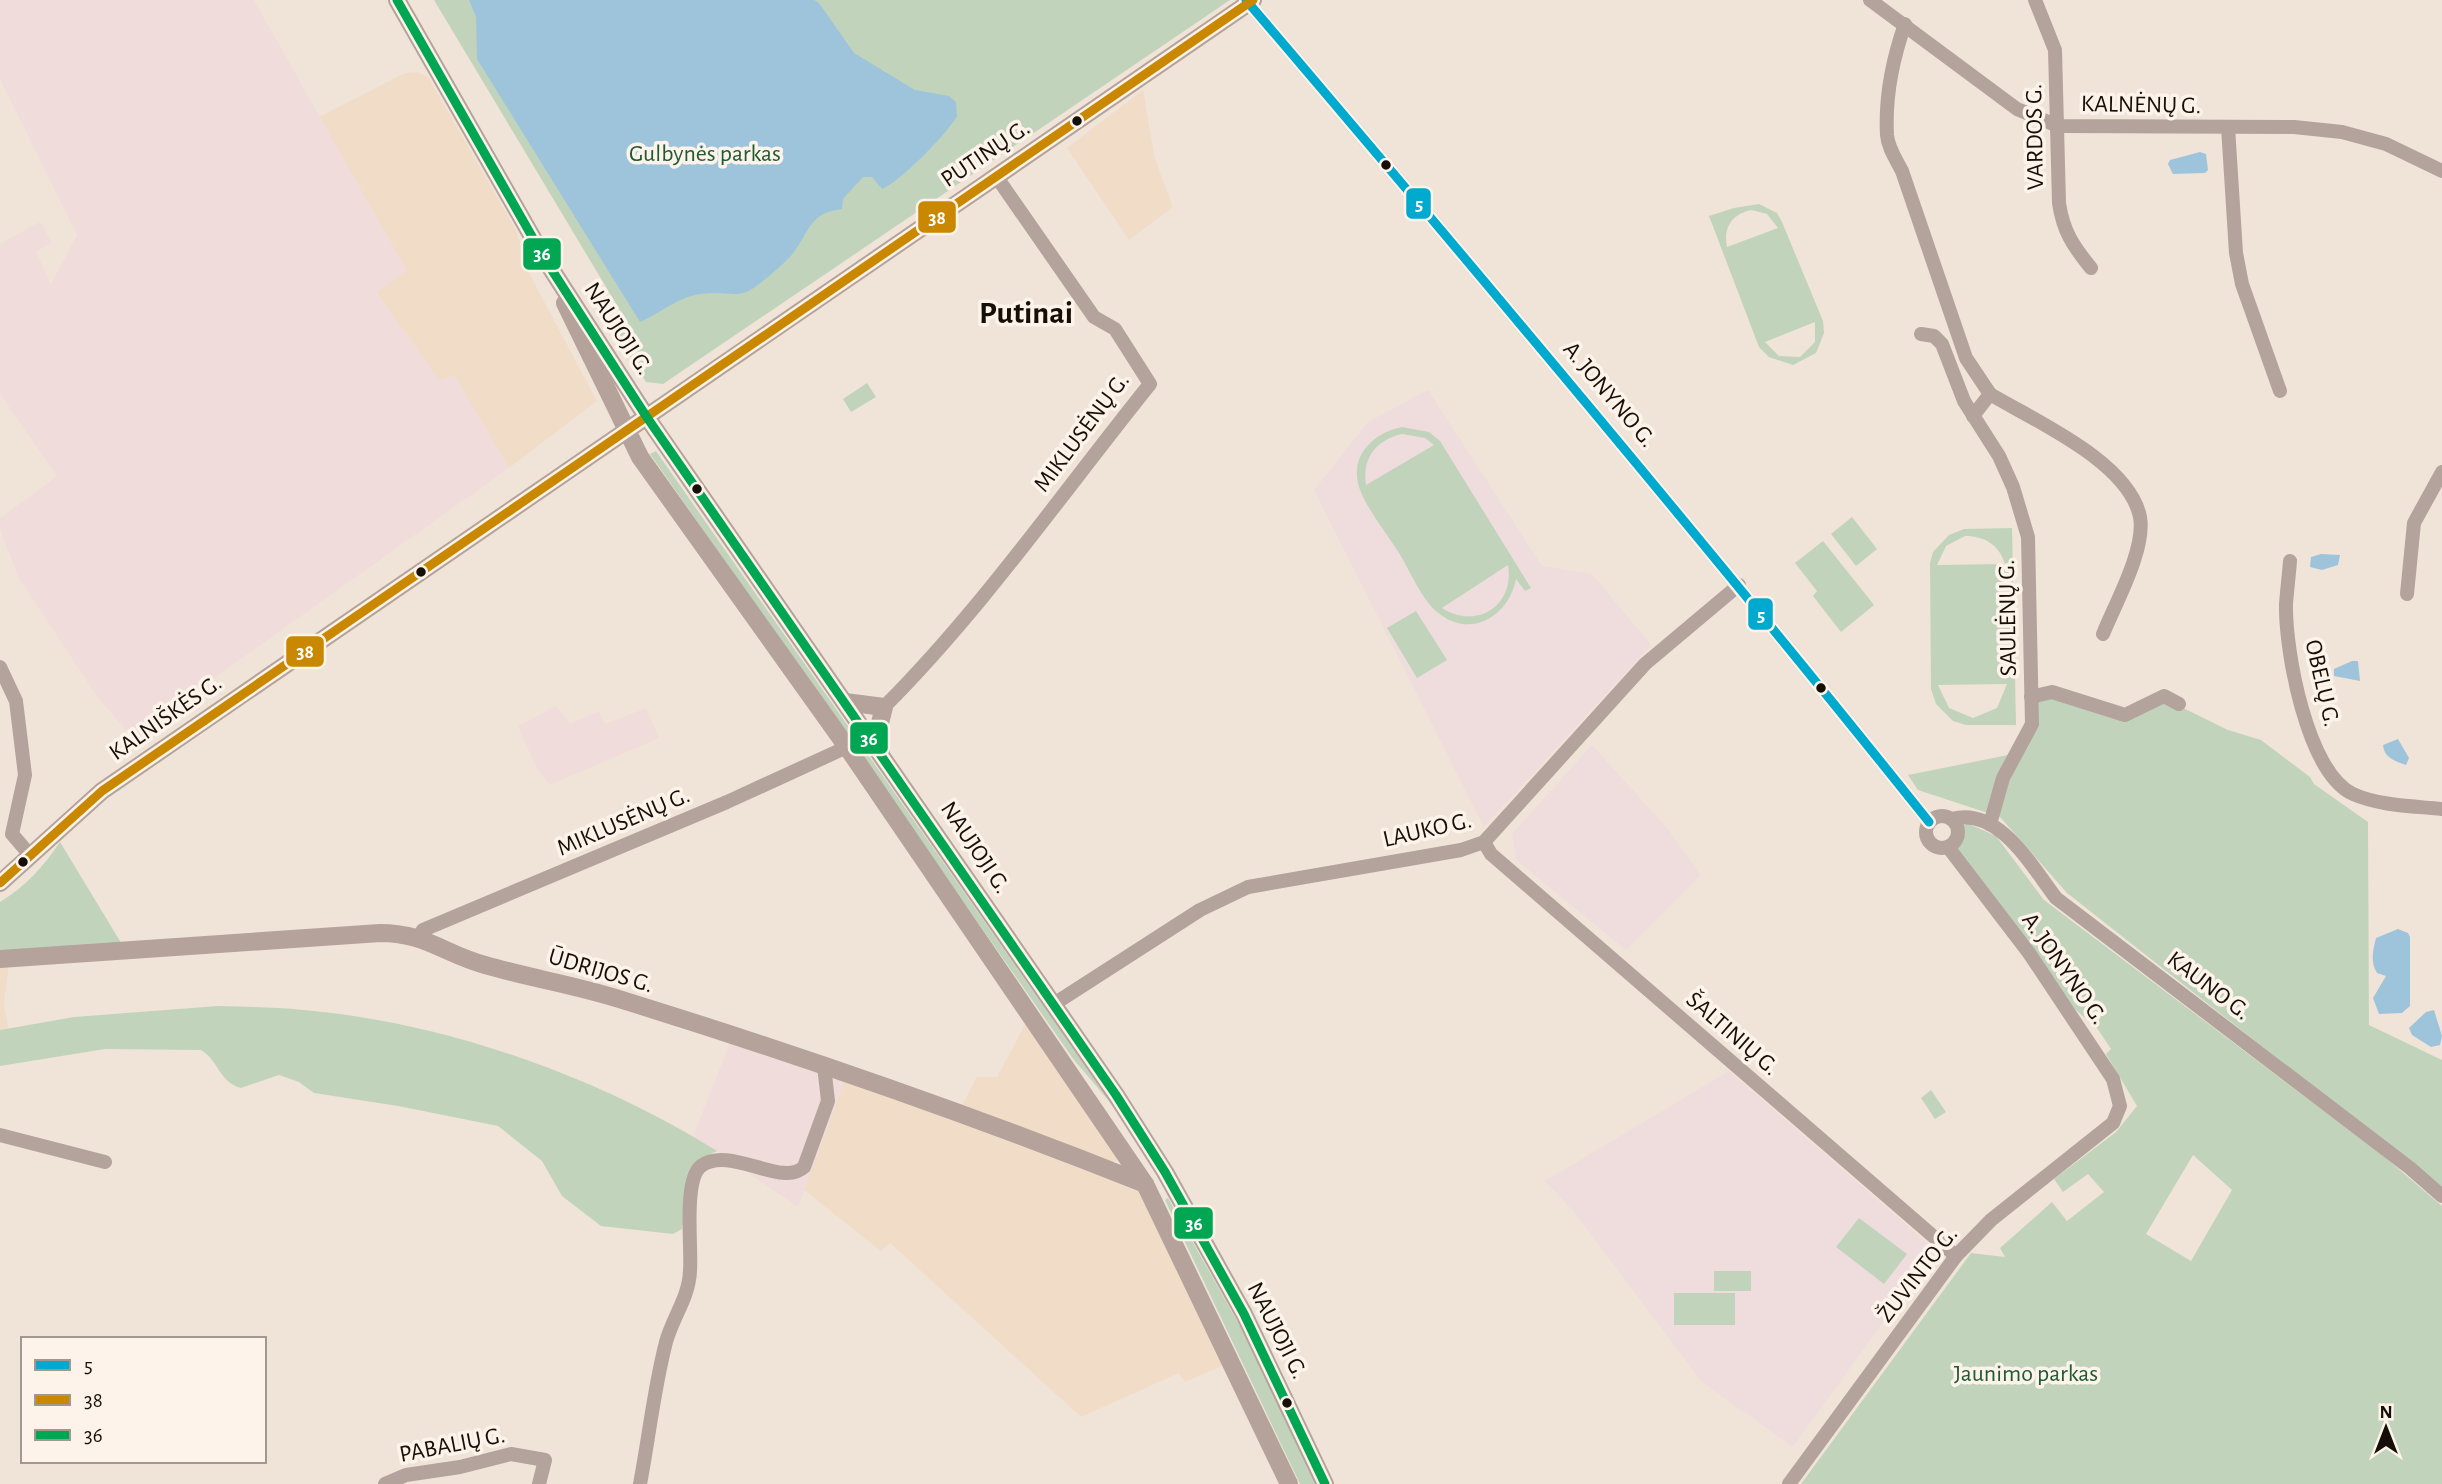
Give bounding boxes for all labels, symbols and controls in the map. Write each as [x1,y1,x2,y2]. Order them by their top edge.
street label: VARDOS G. [2022,84,2048,190]
street label: KALNĖNŲ G. [2081,91,2201,118]
unlabelled marker [1070,114,1084,128]
street label: PUTINŲ G. [937,116,1034,192]
park label: Gulbynės parkas [629,142,781,166]
unlabelled marker [1379,158,1393,172]
line badge: 5 [1405,187,1432,220]
text: 5 [1415,195,1423,214]
line badge: 38 [917,200,957,234]
text: 38 [928,209,946,228]
line badge: 36 [522,237,562,271]
text: 36 [533,245,551,264]
street label: NAUJOJI G. [580,278,657,379]
district label: Putinai [979,297,1073,329]
street label: A. JONYNO G. [1558,337,1660,452]
street label: MIKLUSĖNŲ G. [1029,368,1134,496]
unlabelled marker [690,482,704,496]
street label: SAULĖNŲ G. [1994,559,2021,677]
unlabelled marker [414,565,428,579]
line badge: 5 [1747,597,1774,631]
text: 5 [1757,606,1765,625]
line badge: 38 [285,635,325,668]
street label: OBELŲ G. [2300,637,2344,729]
text: 38 [296,643,314,662]
street label: KALNIŠKĖS G. [104,670,226,765]
unlabelled marker [1814,681,1828,695]
line badge: 36 [849,721,889,755]
text: 36 [860,730,878,749]
street label: MIKLUSĖNŲ G. [553,782,693,861]
street label: NAUJOJI G. [936,797,1014,898]
street label: LAUKO G. [1381,808,1474,852]
unlabelled marker [16,855,30,869]
street label: A. JONYNO G. [2017,909,2111,1029]
street label: ŪDRIJOS G. [546,944,656,997]
street label: KAUNO G. [2163,947,2254,1024]
street label: ŠALTINIŲ G. [1681,987,1784,1080]
line badge: 36 [1173,1206,1214,1240]
text: 36 [1185,1215,1203,1234]
street label: ŽUVINTO G. [1873,1222,1962,1327]
street label: NAUJOJI G. [1243,1278,1312,1383]
legend [21,1337,266,1463]
text: 5 [84,1355,93,1376]
park label: Jaunimo parkas [1954,1362,2098,1386]
text: 38 [84,1390,103,1411]
north arrow [2351,1393,2421,1463]
unlabelled marker [1280,1396,1294,1410]
text: N [2379,1403,2393,1422]
street label: PABALIŲ G. [397,1423,507,1467]
text: 36 [84,1425,103,1446]

